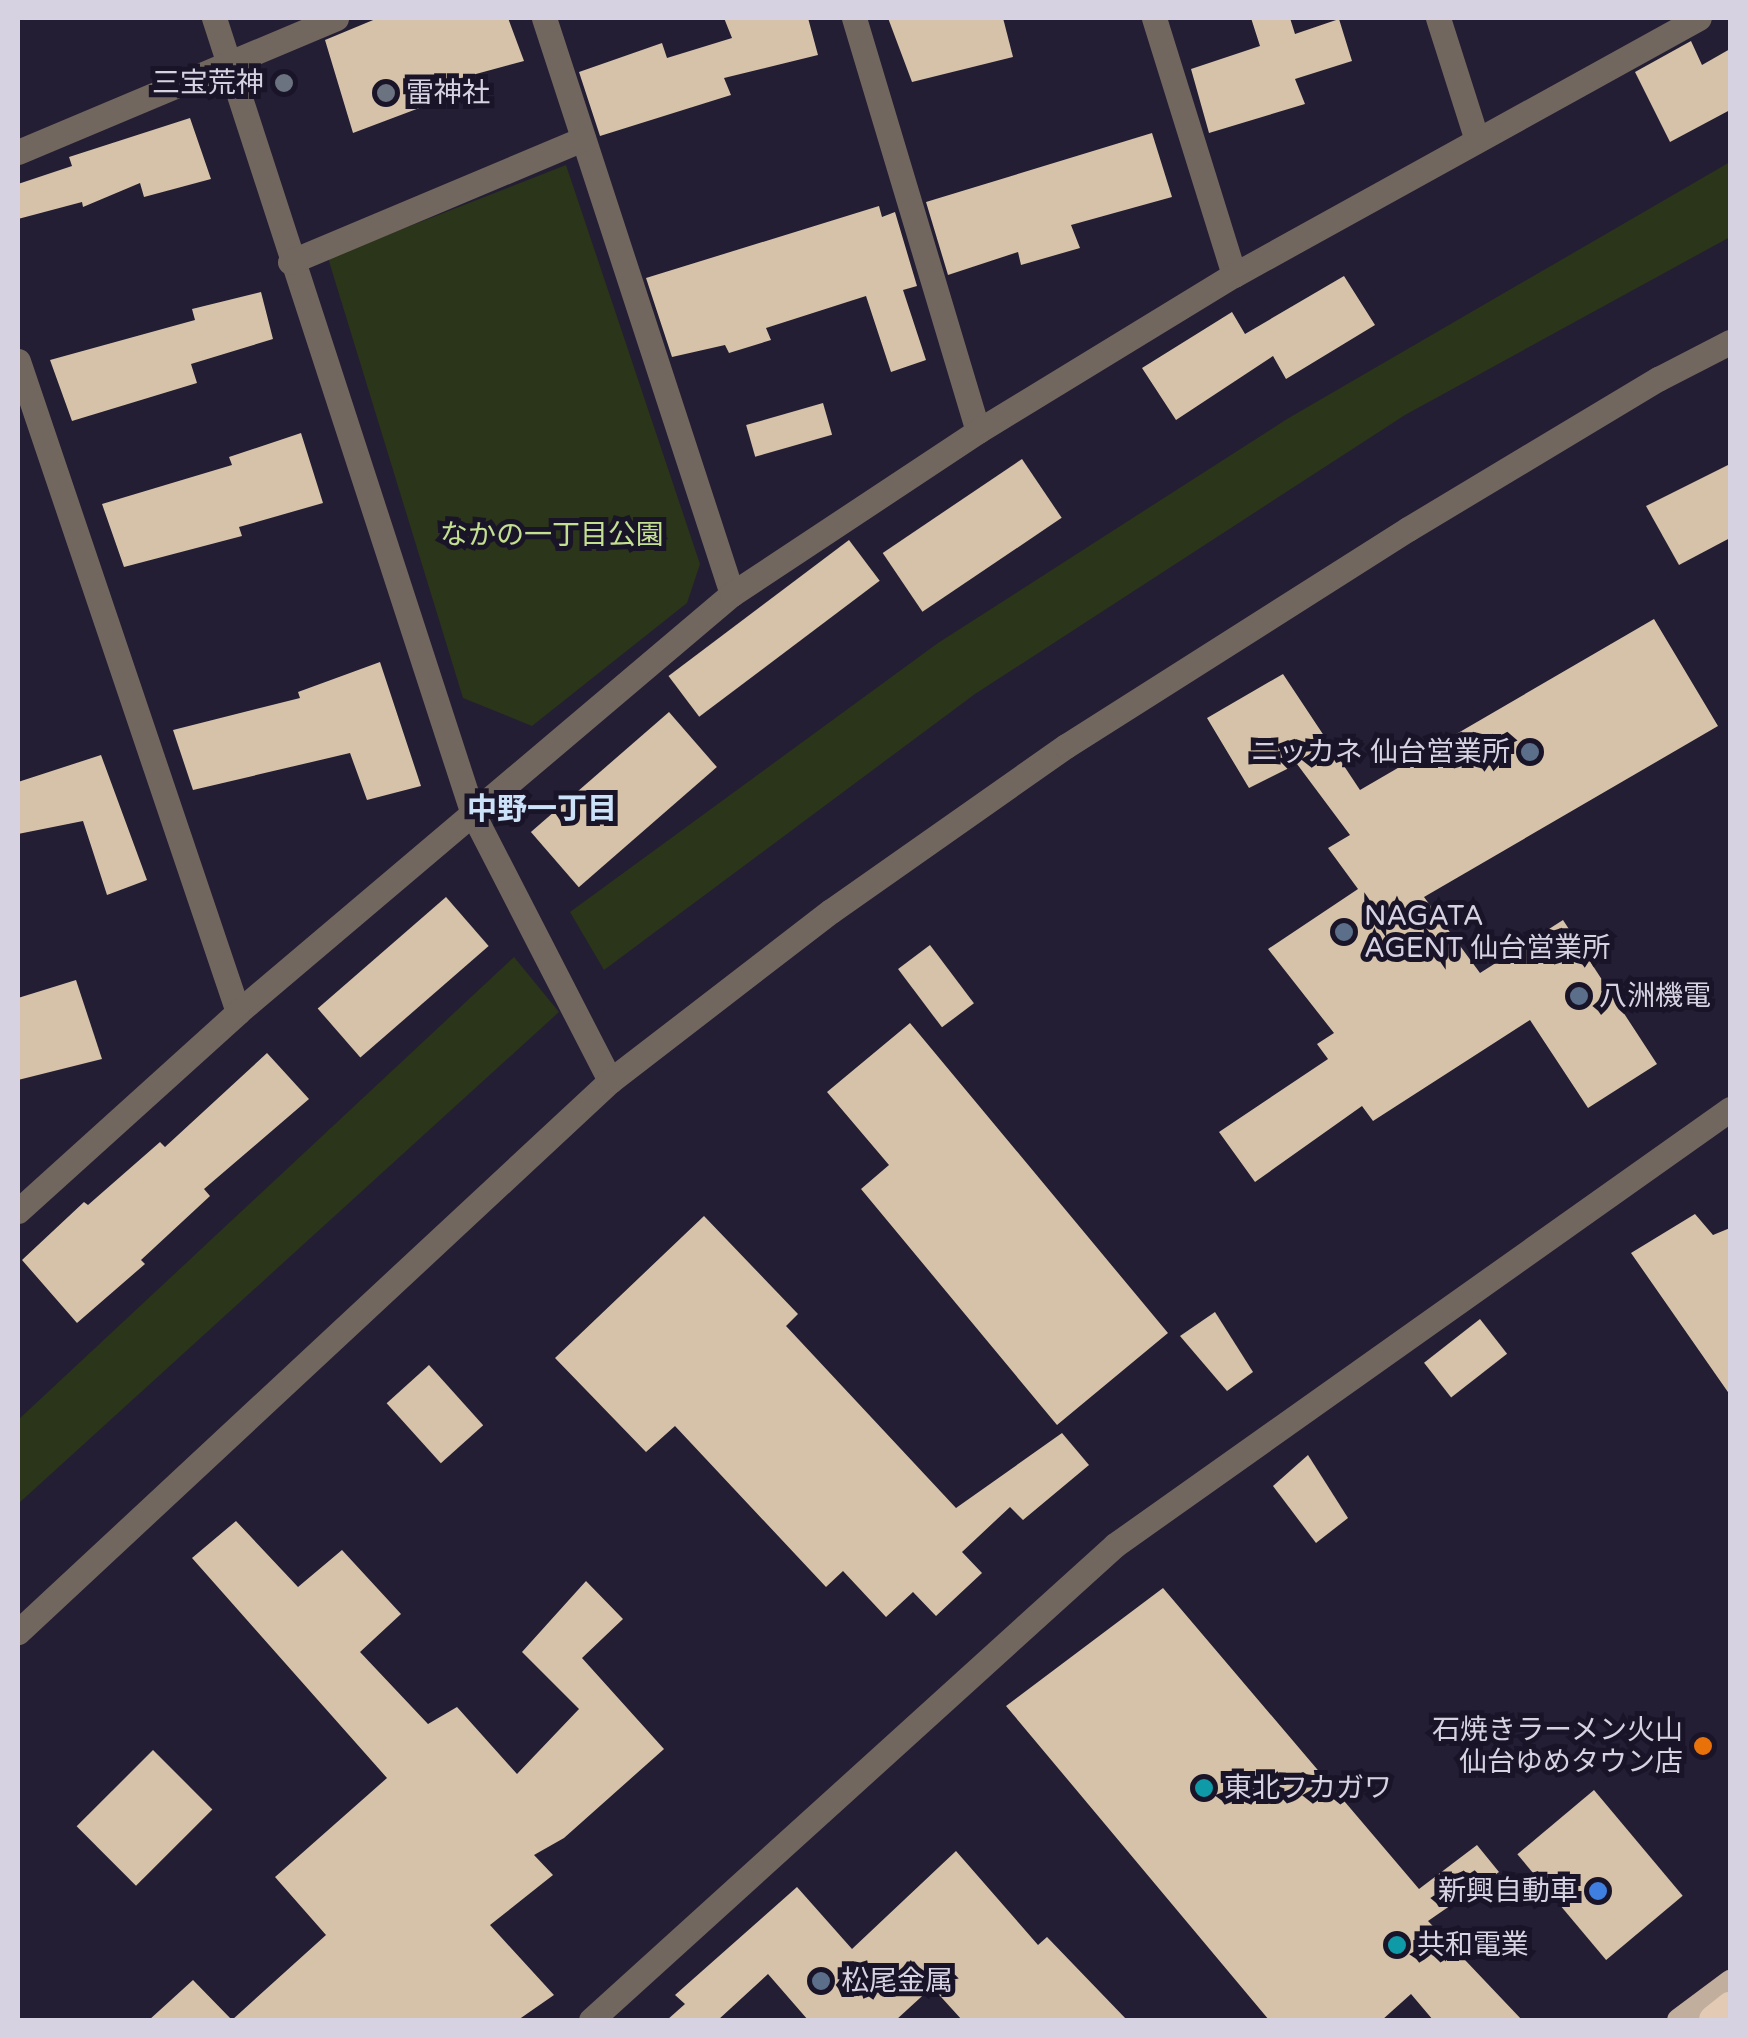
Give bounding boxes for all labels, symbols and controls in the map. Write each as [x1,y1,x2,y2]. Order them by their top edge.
place label: 三宝荒神 [152,66,264,100]
marker: 三宝荒神 [273,72,295,94]
place label: 雷神社 [406,76,490,110]
marker: 雷神社 [375,82,397,104]
park label: なかの一丁目公園 [440,518,664,552]
place label: ニッカネ 仙台営業所 [1251,735,1510,769]
marker: ニッカネ 仙台営業所 [1519,741,1541,763]
district label: 中野一丁目 [467,792,617,828]
place label: NAGATA AGENT 仙台営業所 [1364,899,1610,965]
marker: NAGATA AGENT 仙台営業所 [1333,921,1355,943]
place label: 八洲機電 [1599,979,1711,1013]
marker: 八洲機電 [1568,985,1590,1007]
place label: 石焼きラーメン火山 仙台ゆめタウン店 [1431,1713,1683,1779]
marker: 石焼きラーメン火山 仙台ゆめタウン店 [1692,1735,1714,1757]
place label: 東北フカガワ [1224,1771,1392,1805]
marker: 東北フカガワ [1193,1777,1215,1799]
place label: 新興自動車 [1438,1874,1578,1908]
marker: 新興自動車 [1587,1880,1609,1902]
place label: 共和電業 [1417,1928,1529,1962]
marker: 共和電業 [1386,1934,1408,1956]
place label: 松尾金属 [841,1964,953,1998]
marker: 松尾金属 [810,1970,832,1992]

